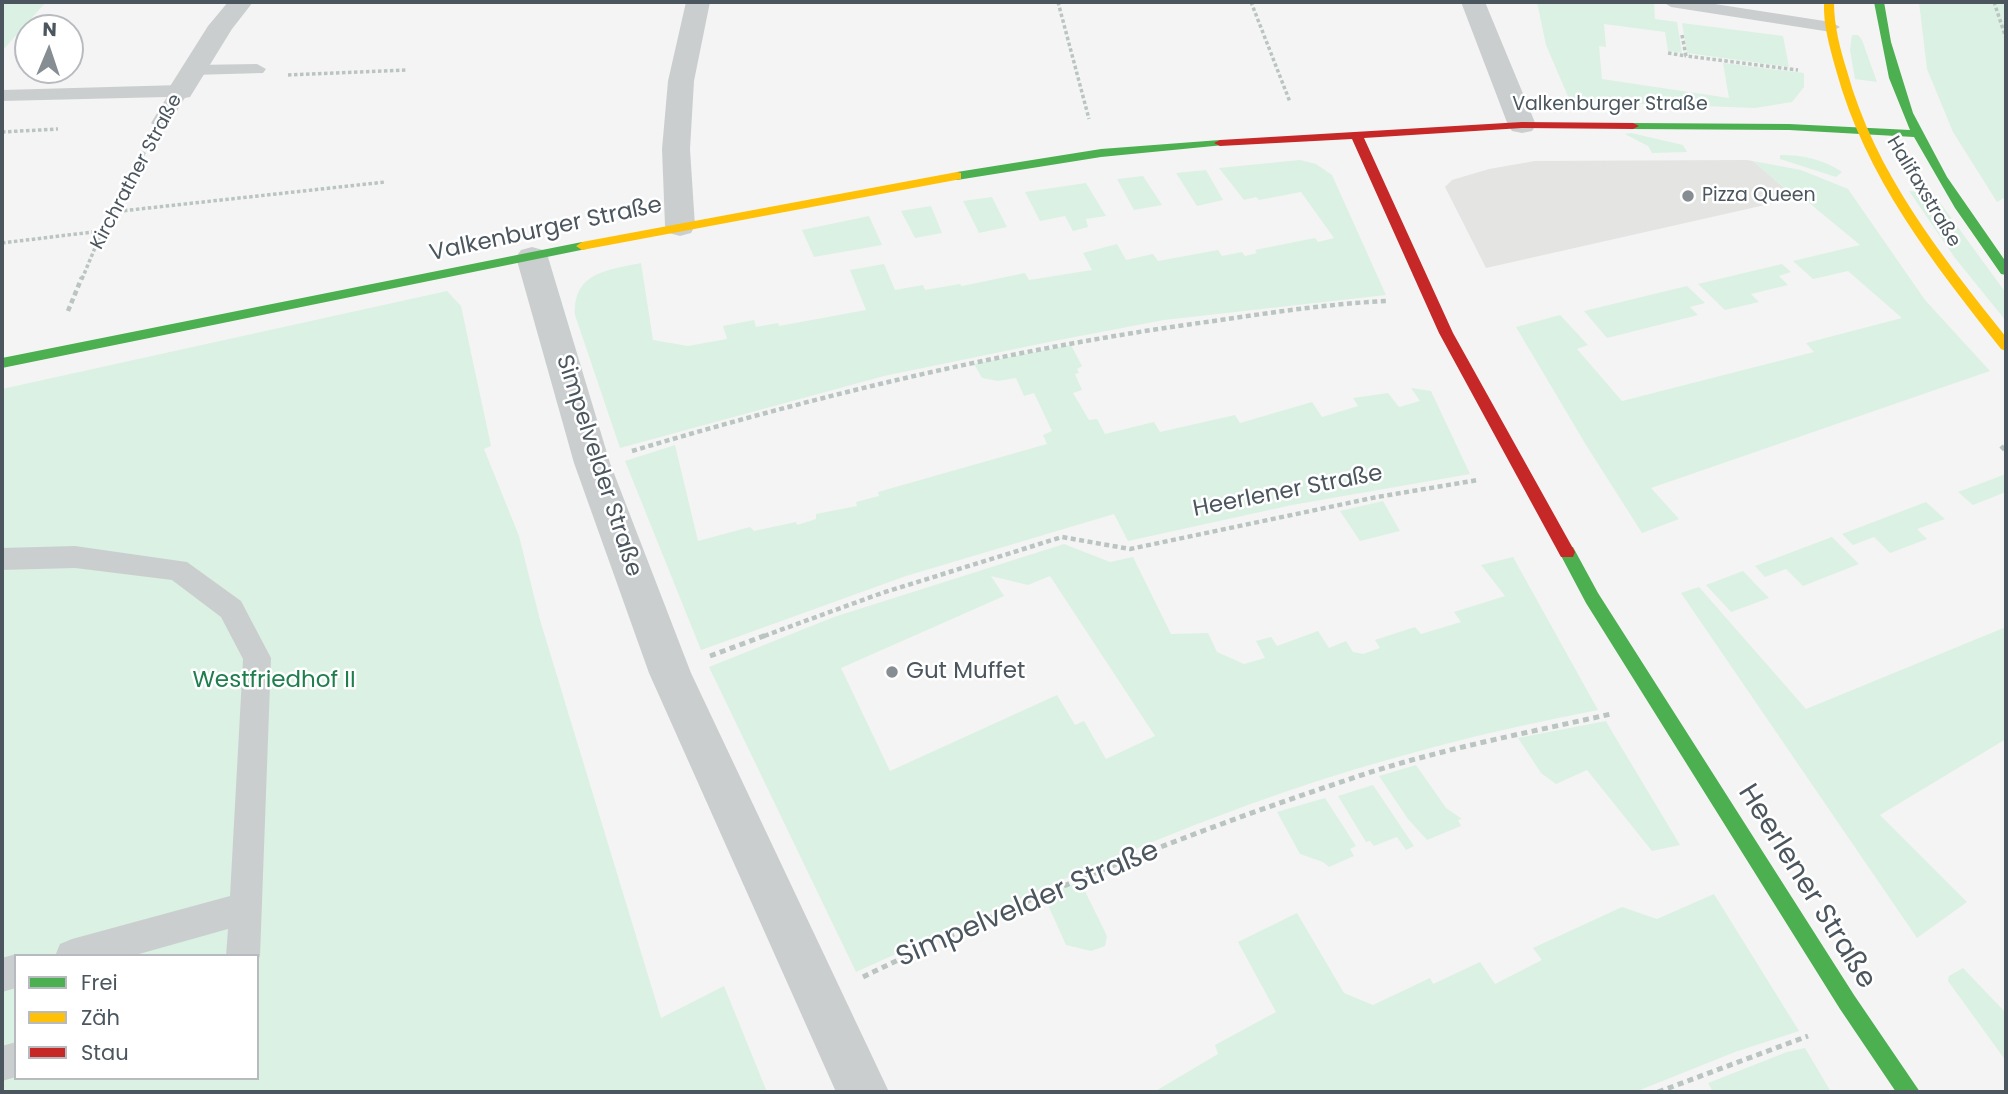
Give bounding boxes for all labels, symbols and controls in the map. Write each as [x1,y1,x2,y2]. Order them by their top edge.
north arrow [14,14,84,84]
text: N [42,16,57,43]
street label: Kirchrather Straße [86,90,188,254]
street label: Valkenburger Straße [1512,94,1708,116]
street label: Halifaxstraße [1881,133,1965,251]
place label: Pizza Queen [1702,185,1816,207]
marker: Pizza Queen [1680,188,1696,204]
street label: Valkenburger Straße [427,192,665,268]
street label: Simpelvelder Straße [549,352,647,580]
street label: Heerlener Straße [1191,460,1385,524]
place label: Gut Muffet [906,658,1025,686]
marker: Gut Muffet [884,664,900,680]
park label: Westfriedhof II [192,667,356,695]
street label: Heerlener Straße [1730,779,1882,995]
street label: Simpelvelder Straße [892,834,1164,976]
legend [14,954,259,1080]
text: Frei [81,968,118,997]
text: Zäh [81,1003,120,1032]
text: Stau [81,1038,129,1067]

